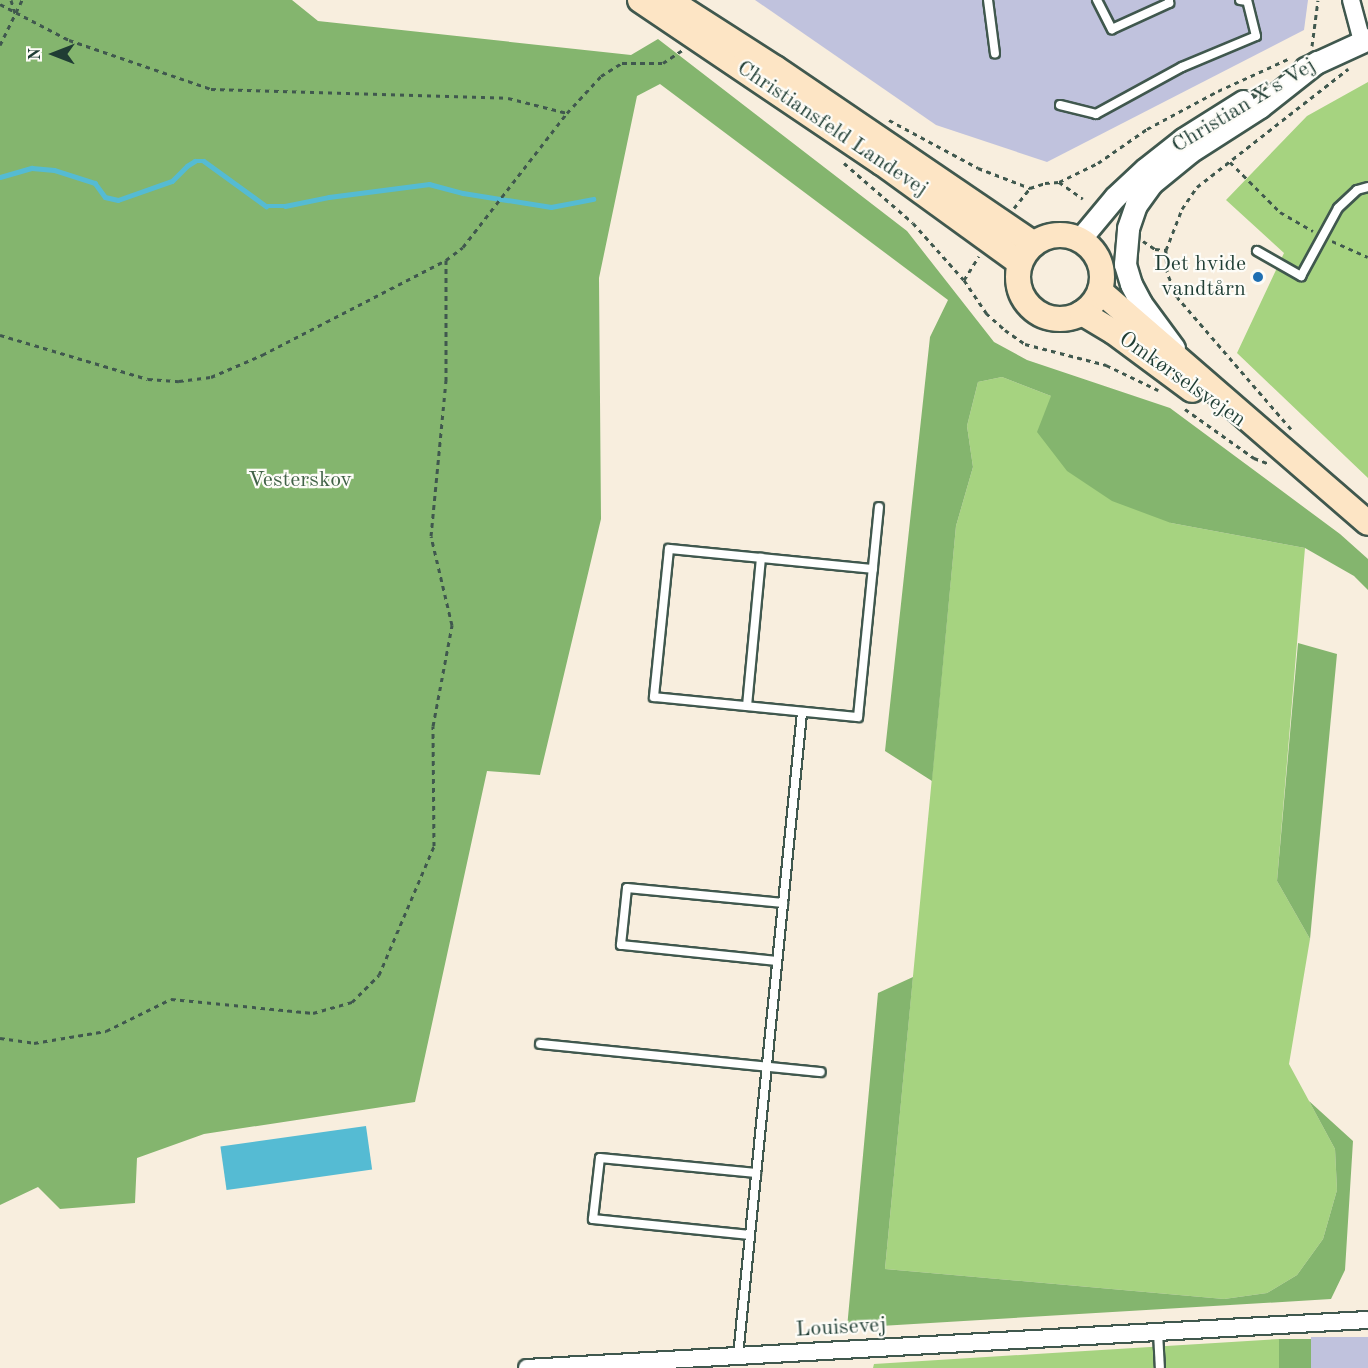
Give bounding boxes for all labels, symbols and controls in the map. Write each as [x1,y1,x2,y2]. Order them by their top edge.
north arrow [24,24,84,84]
text: N [28,48,44,60]
street label: Christian X's Vej [1167,53,1321,159]
street label: Christiansfeld Landevej [731,55,933,203]
place label: Det hvide vandtårn [1154,251,1246,302]
marker: Det hvide vandtårn [1251,270,1265,284]
street label: Omkørselsvejen [1113,326,1251,434]
park label: Vesterskov [248,468,352,494]
street label: Louisevej [795,1312,887,1344]

